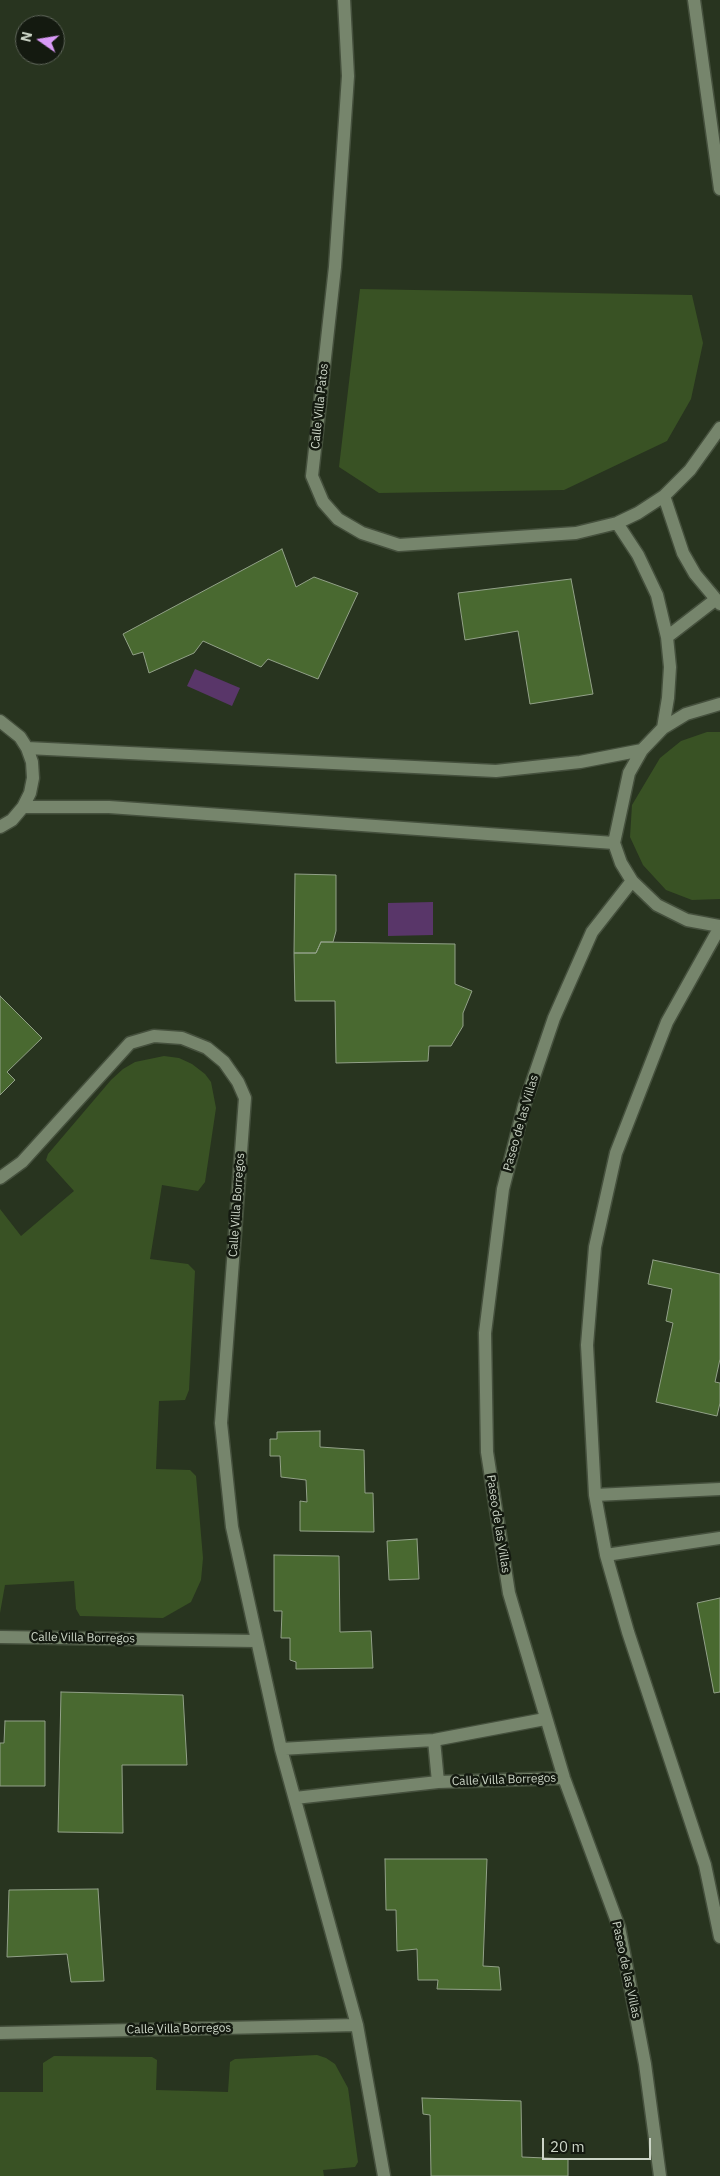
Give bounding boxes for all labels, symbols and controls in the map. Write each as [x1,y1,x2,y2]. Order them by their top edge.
north arrow [15,15,65,65]
text: N [16,30,36,44]
street label: Calle Villa Patos [308,362,332,450]
street label: Paseo de las Villas [500,1073,542,1173]
street label: Calle Villa Borregos [226,1152,248,1258]
street label: Paseo de las Villas [483,1474,513,1574]
street label: Calle Villa Borregos [31,1630,135,1646]
street label: Calle Villa Borregos [452,1771,556,1789]
street label: Paseo de las Villas [609,1920,643,2020]
street label: Calle Villa Borregos [127,2021,231,2037]
scale bar [545,2128,654,2160]
text: 20 m [550,2137,585,2156]

